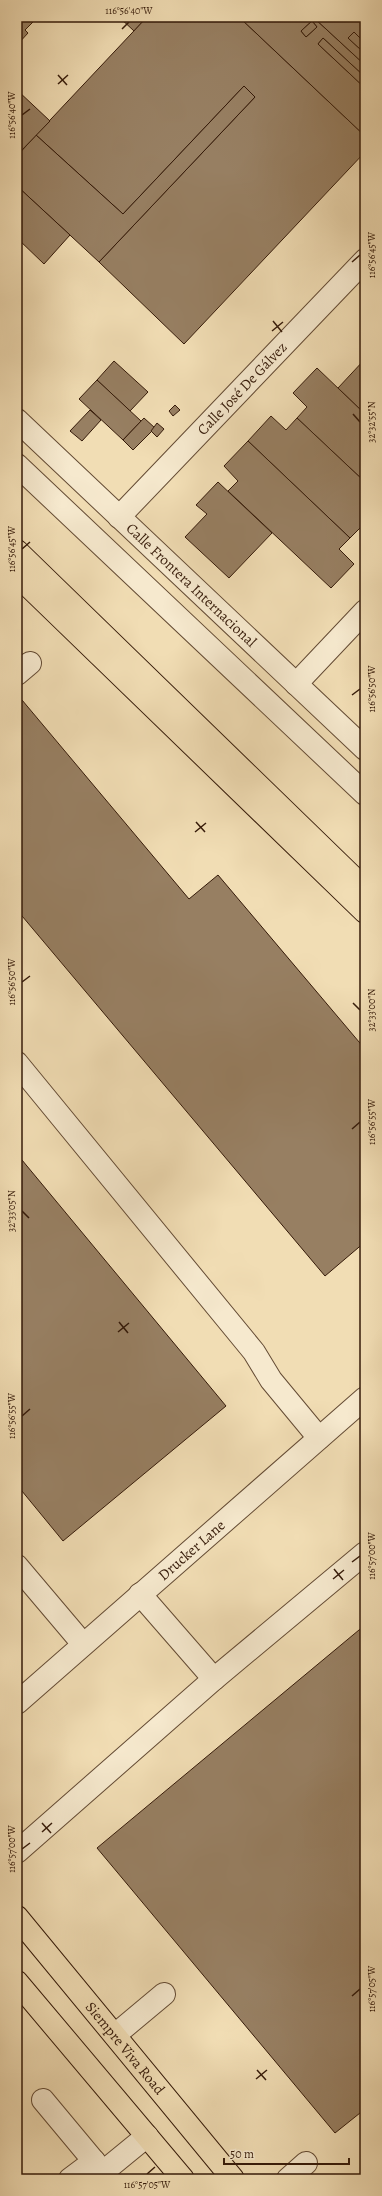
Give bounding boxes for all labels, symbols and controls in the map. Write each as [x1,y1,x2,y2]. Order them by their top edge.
text: 116°56'40"W [105,4,153,17]
text: 116°56'40"W [5,91,18,139]
text: 116°56'45"W [365,231,378,278]
street label: Calle José De Gálvez [193,337,292,439]
text: 32°32'55"N [365,401,378,443]
street label: Calle Frontera Internacional [122,518,261,652]
text: 116°56'45"W [5,525,18,572]
text: 116°56'50"W [365,665,378,713]
text: 116°56'50"W [5,958,18,1006]
text: 32°33'00"N [365,989,378,1031]
text: 116°56'55"W [365,1098,378,1145]
text: 32°33'05"N [5,1190,18,1232]
text: 116°56'55"W [5,1392,18,1439]
street label: Drucker Lane [154,1515,229,1585]
text: 116°57'00"W [365,1531,378,1580]
text: 116°57'00"W [5,1824,18,1873]
text: 116°57'05"W [365,1965,378,2012]
street label: Siempre Viva Road [81,1997,170,2100]
scale bar [224,2140,349,2166]
text: 50 m [230,2146,254,2162]
text: 116°57'05"W [124,2178,171,2191]

